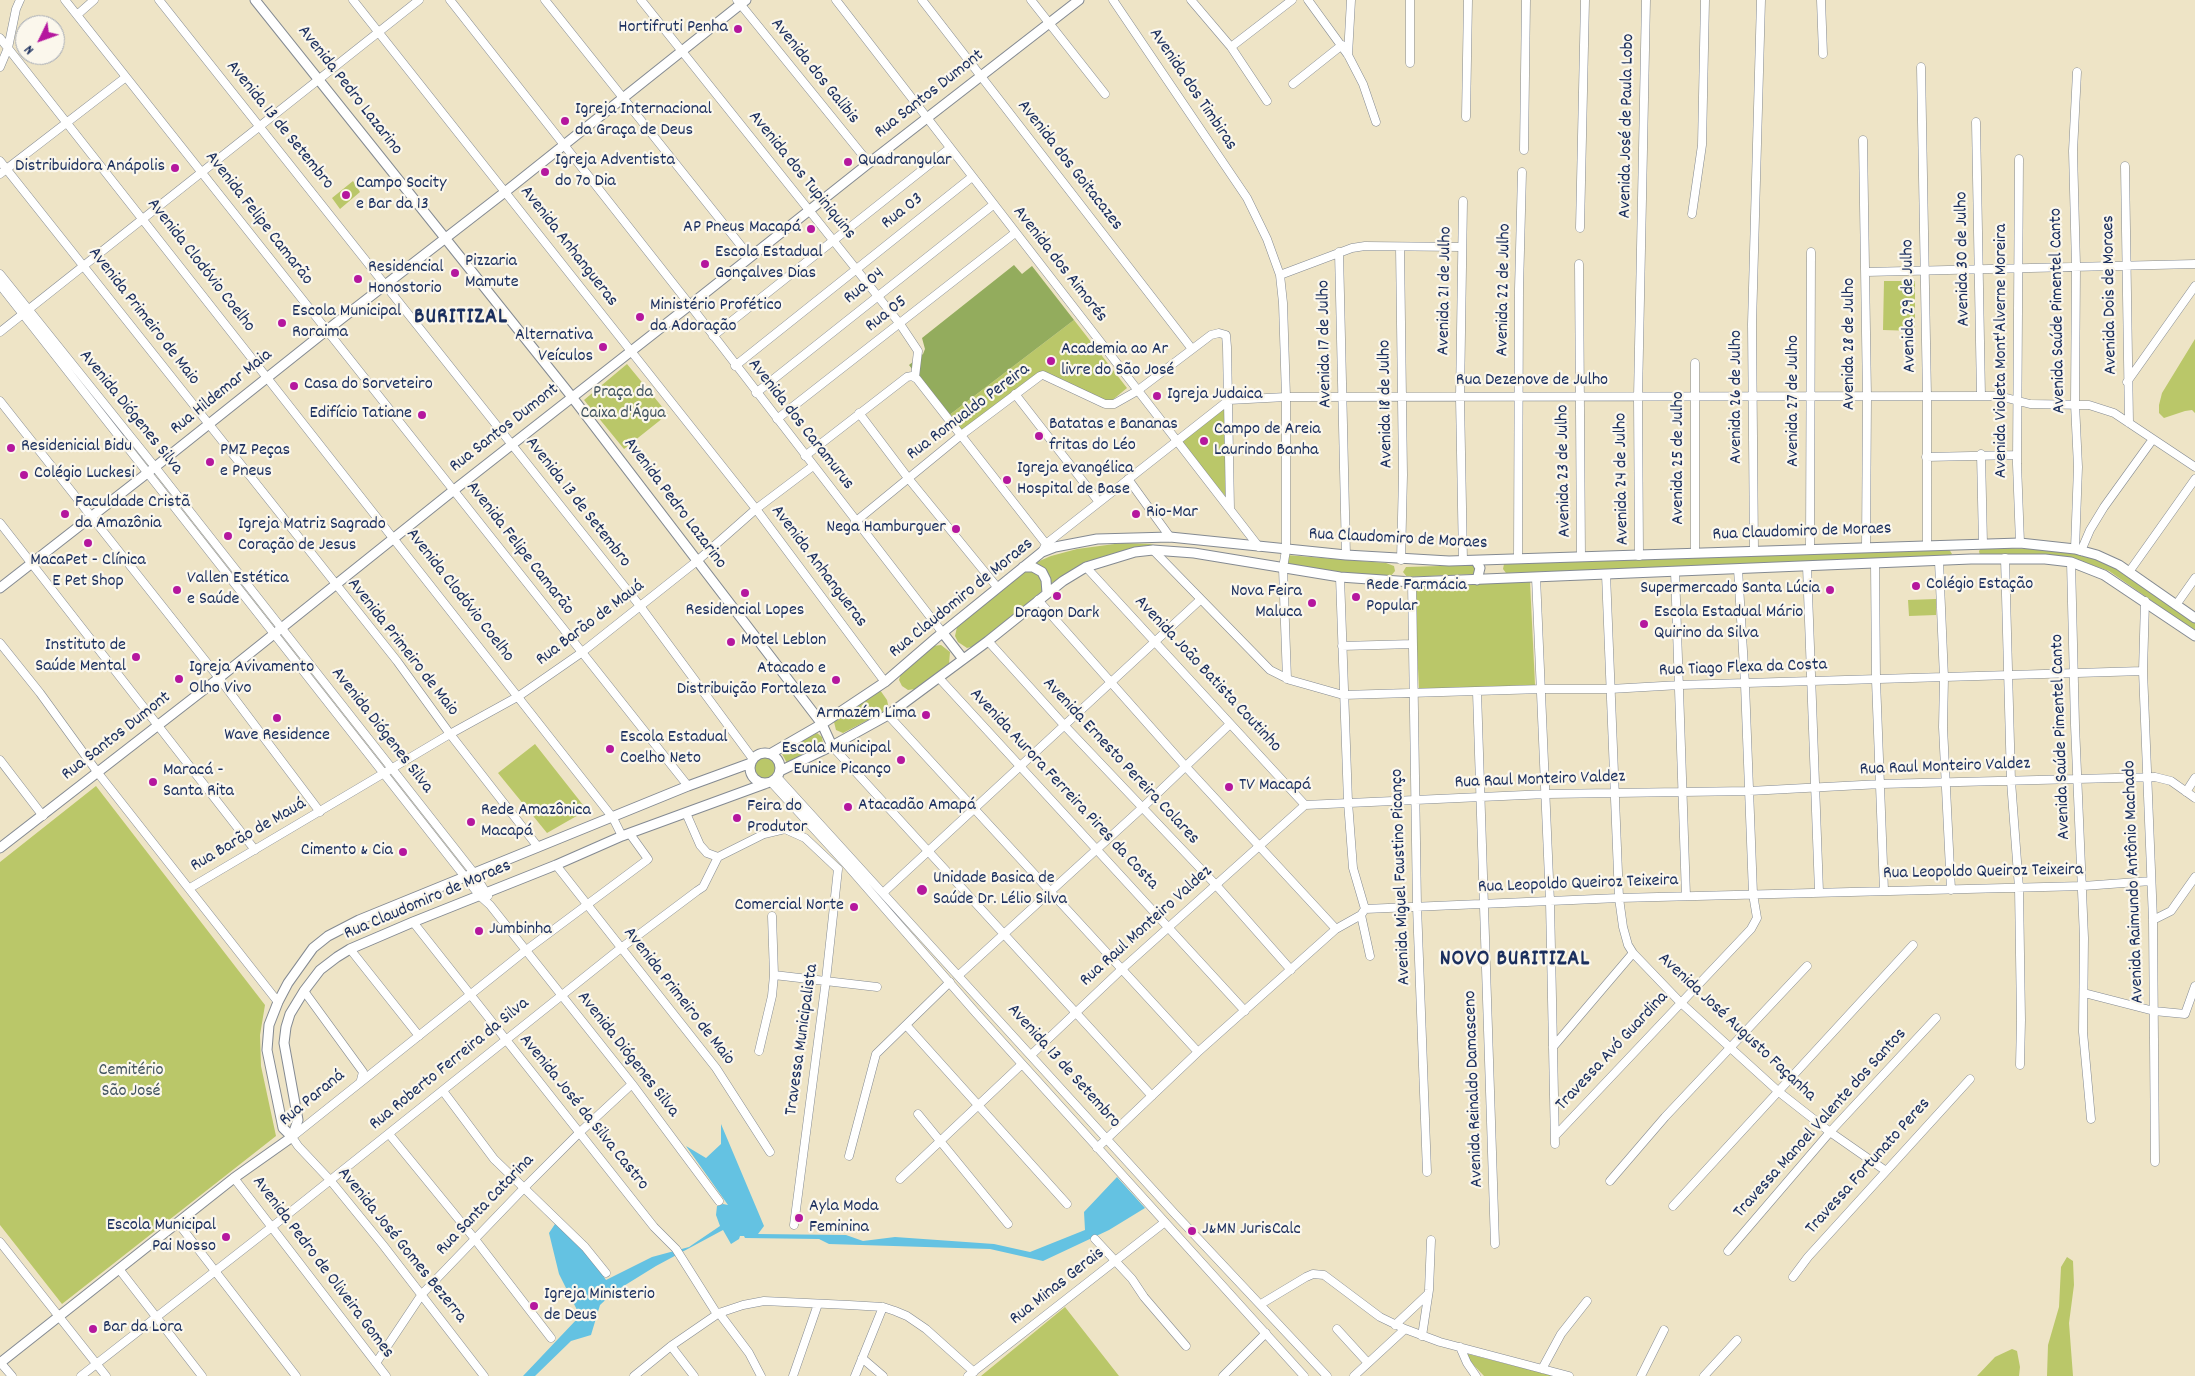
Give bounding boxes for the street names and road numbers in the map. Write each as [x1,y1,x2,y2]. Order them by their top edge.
street label: Avenida dos Galibis [765,15,863,129]
street label: Avenida Pedro Lazarino [292,22,406,160]
street label: Avenida dos Timbiras [1143,25,1241,155]
street label: Avenida José de Paula Lobo [1616,33,1640,219]
street label: Rua Santos Dumont [871,46,989,144]
street label: Avenida 13 de Setembro [220,57,338,195]
street label: Avenida dos Goitacazes [1011,97,1127,235]
street label: Avenida dos Tupiniquins [743,107,859,245]
street label: Avenida Felipe Camarão [199,148,317,290]
street label: Avenida Anhangueras [514,182,622,312]
street label: Rua 03 [878,189,928,235]
street label: Avenida 30 de Julho [1952,191,1976,327]
street label: Avenida Clodóvio Coelho [141,195,259,337]
street label: Avenida dos Aimorés [1007,203,1111,327]
street label: Avenida Saúde Pimentel Canto [2046,208,2072,414]
street label: Avenida Dois de Moraes [2099,215,2123,375]
street label: Avenida 22 de Julho [1493,223,1517,357]
street label: Avenida Violeta Mont'Alverne Moreira [1992,224,2014,478]
street label: Avenida 21 de Julho [1434,226,1458,356]
street label: Avenida 29 de Julho [1898,239,1922,373]
street label: Avenida Primeiro de Maio [82,244,204,390]
street label: Rua 04 [840,264,890,310]
street label: Avenida 28 de Julho [1840,278,1862,410]
street label: Avenida 17 de Julho [1314,280,1338,408]
street label: Rua 05 [862,292,912,338]
street label: Avenida 26 de Julho [1727,330,1749,464]
street label: Avenida 27 de Julho [1784,335,1806,467]
street label: Avenida 18 de Julho [1375,340,1399,468]
street label: Rua Hildemar Maia [167,345,277,441]
street label: Avenida Diógenes Silva [73,346,187,480]
street label: Avenida dos Caramurus [742,355,858,495]
street label: Rua Romualdo Pereira [903,360,1035,466]
street label: Rua Dezenove de Julho [1456,371,1608,393]
street label: Rua Santos Dumont [446,380,564,478]
street label: Avenida 25 de Julho [1669,391,1691,525]
street label: Avenida 23 de Julho [1553,404,1577,538]
street label: Avenida 24 de Julho [1611,412,1635,546]
street label: Avenida 13 de Setembro [519,433,635,573]
street label: Avenida Pedro Lazarino [618,434,730,574]
street label: Avenida Felipe Camarão [460,478,578,620]
street label: Avenida Anhangueras [765,502,871,632]
street label: Rua Claudomiro de Moraes [1712,519,1892,547]
street label: Avenida Clodóvio Coelho [400,525,518,667]
street label: Rua Claudomiro de Moraes [1308,525,1488,555]
street label: Rua Claudomiro de Moraes [886,534,1038,664]
street label: Avenida Primeiro de Maio [341,575,463,721]
street label: Rua Barão de Mauá [533,576,649,672]
street label: Avenida João Batista Coutinho [1129,592,1285,758]
street label: Avenida Saúde Pimentel Canto [2048,634,2076,840]
street label: Rua Tiago Flexa da Costa [1659,655,1827,683]
street label: Avenida Diógenes Silva [325,664,437,798]
street label: Avenida Ernesto Pereira Colares [1037,674,1203,850]
street label: Avenida Aurora Ferreira Pires da Costa [964,685,1162,895]
street label: Rua Santos Dumont [58,688,176,786]
street label: Rua Raul Monteiro Valdez [1859,754,2031,782]
street label: Avenida Raimundo Antônio Machado [2120,760,2150,1004]
street label: Rua Raul Monteiro Valdez [1454,767,1626,795]
street label: Avenida Miguel Faustino Picanço [1387,768,1417,986]
street label: Rua Barão de Mauá [187,794,311,878]
street label: Rua Claudomiro de Moraes [341,856,515,946]
street label: Rua Leopoldo Queiroz Teixeira [1883,860,2083,886]
street label: Rua Raul Monteiro Valdez [1076,862,1218,992]
street label: Rua Leopoldo Queiroz Teixeira [1478,871,1678,899]
street label: Avenida Primeiro de Maio [617,924,739,1070]
street label: Avenida José Augusto Façanha [1652,949,1820,1107]
street label: Travessa Municipalista [782,963,824,1117]
street label: Avenida Diógenes Silva [571,988,683,1122]
street label: Travessa Avó Guardina [1552,988,1674,1116]
street label: Avenida Reinaldo Damasceno [1461,990,1489,1188]
street label: Rua Roberto Ferreira da Silva [366,994,534,1136]
street label: Avenida 13 de Setembro [1002,1000,1124,1134]
street label: Travessa Manoel Valente dos Santos [1730,1024,1912,1224]
street label: Avenida José da Silva Castro [513,1031,653,1195]
street label: Rua Paraná [276,1066,350,1132]
street label: Travessa Fortunato Peres [1802,1094,1936,1240]
street label: Rua Santa Catarina [432,1151,540,1261]
street label: Avenida José Gomes Bezerra [332,1164,470,1328]
street label: Avenida Pedro de Oliveira Gomes [246,1173,398,1363]
street label: Rua Minas Gerais [1006,1243,1110,1331]

